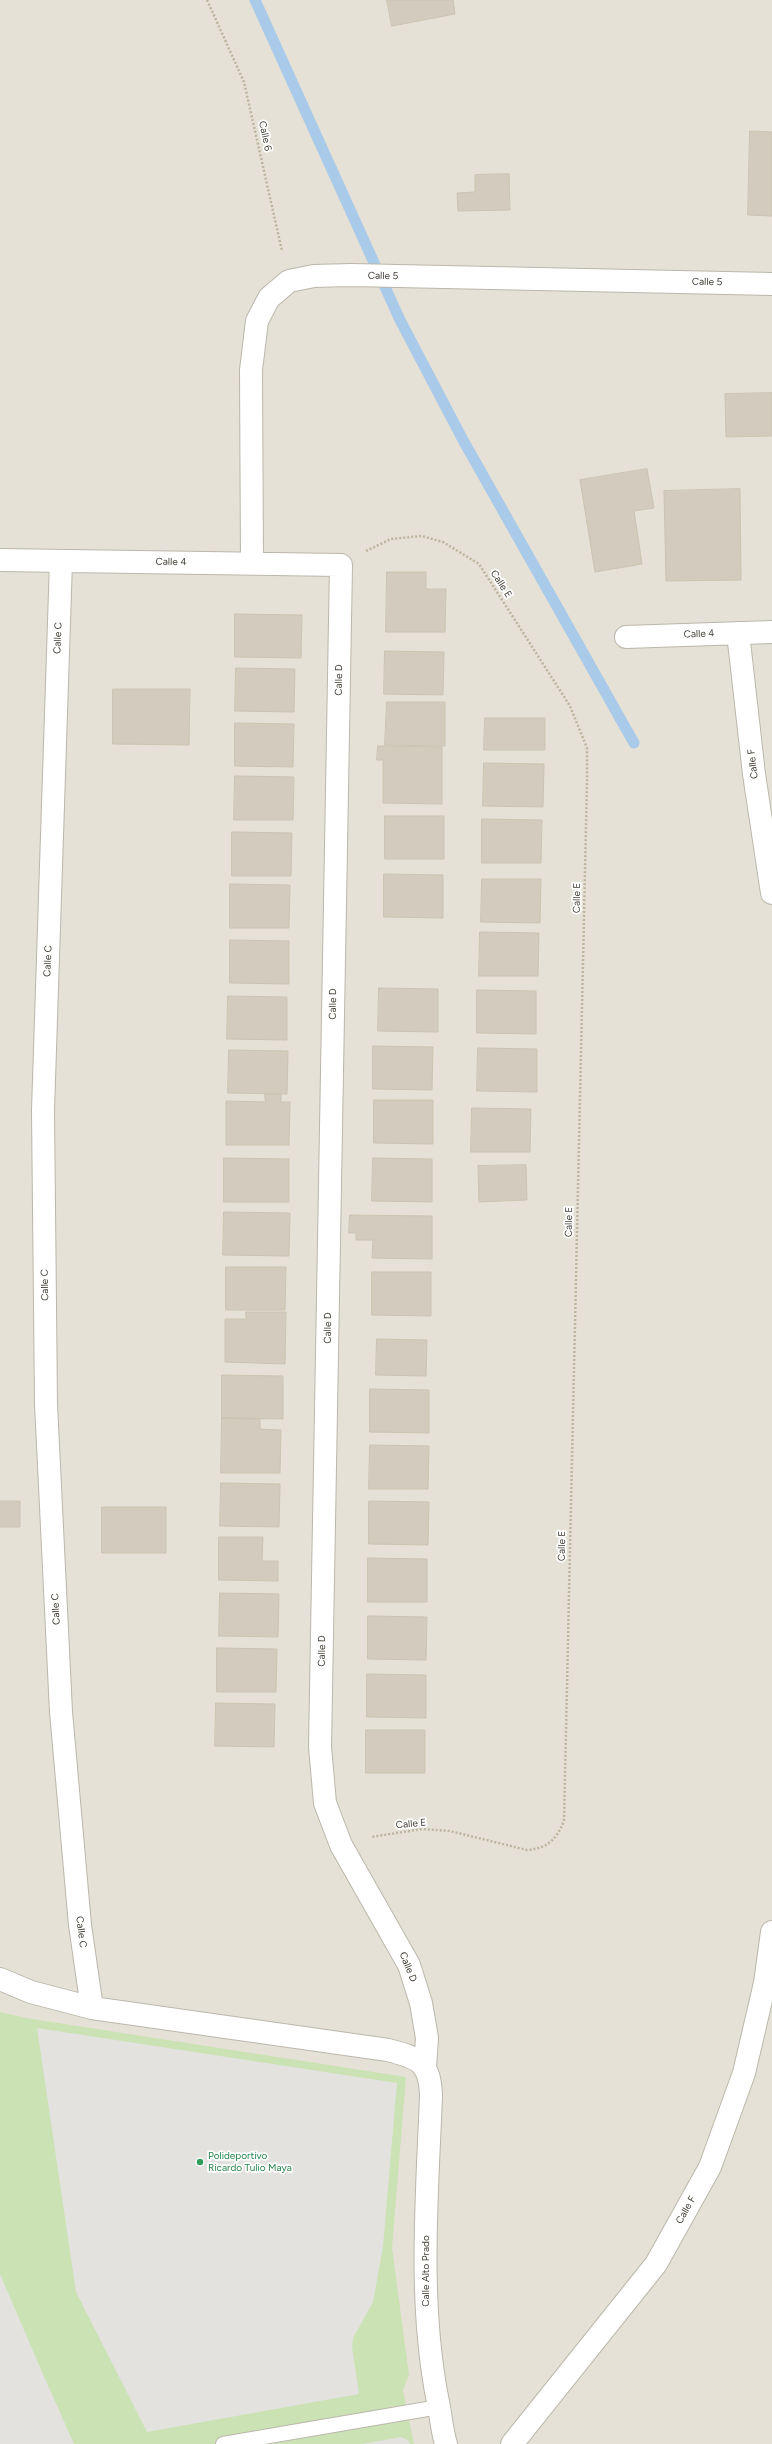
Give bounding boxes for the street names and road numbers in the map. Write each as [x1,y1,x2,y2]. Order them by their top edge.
street label: Calle 6 [256,120,274,152]
street label: Calle 5 [368,270,398,282]
street label: Calle 5 [692,276,722,288]
street label: Calle 4 [155,556,187,568]
street label: Calle E [488,568,514,600]
street label: Calle C [51,622,65,654]
street label: Calle 4 [683,627,715,641]
street label: Calle D [333,664,345,696]
street label: Calle F [745,748,761,780]
street label: Calle E [571,883,583,913]
street label: Calle C [41,945,55,977]
street label: Calle D [327,988,339,1020]
street label: Calle E [563,1207,575,1237]
street label: Calle C [39,1269,51,1301]
street label: Calle D [322,1312,334,1344]
street label: Calle E [556,1531,568,1561]
street label: Calle C [49,1593,63,1625]
street label: Calle D [316,1635,328,1667]
street label: Calle E [395,1817,427,1831]
street label: Calle C [73,1915,89,1949]
street label: Calle D [397,1950,419,1984]
street label: Calle F [673,2194,699,2226]
street label: Calle Alto Prado [420,2235,432,2307]

